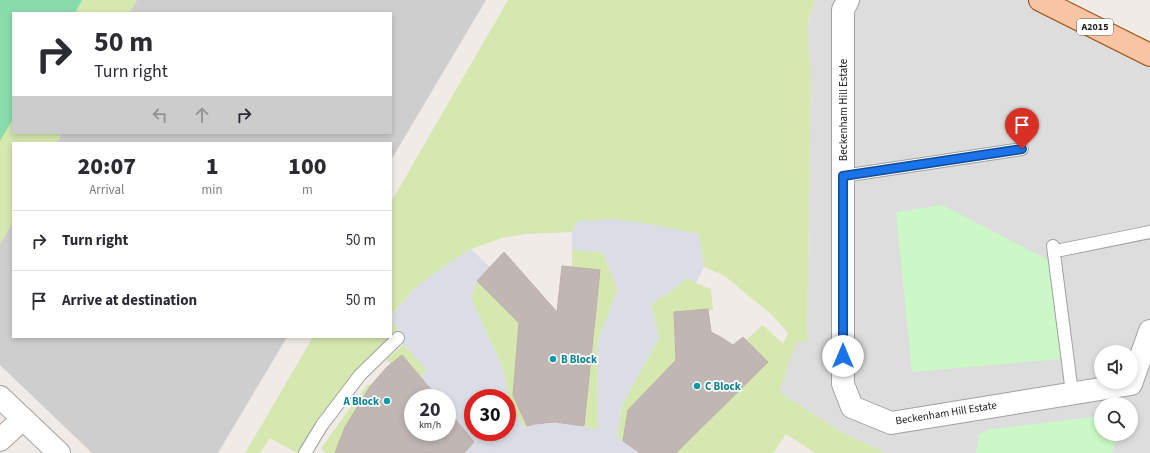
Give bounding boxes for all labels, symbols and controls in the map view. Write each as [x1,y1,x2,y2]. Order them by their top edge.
road number: A2015 [1077,19,1113,35]
text: 50 m [94,22,153,62]
icon: right [28,28,80,80]
street label: Beckenham Hill Estate [836,58,851,161]
text: Turn right [94,59,168,84]
icon: left [149,104,171,126]
icon: ahead [191,104,213,126]
icon: right [233,104,255,126]
pin [1005,108,1039,149]
icon: arrive [1011,114,1033,136]
text: 20:07 [77,149,136,184]
text: 1 [206,149,219,184]
text: 100 [288,149,327,184]
text: Arrival [89,181,124,199]
text: min [202,181,223,199]
text: m [302,181,313,199]
icon: right [28,230,50,252]
text: Turn right [62,230,128,251]
text: 50 m [346,230,376,251]
icon: arrive [28,290,50,312]
text: Arrive at destination [62,290,197,311]
text: 50 m [346,290,376,311]
position arrow [822,335,864,377]
map controls [1094,345,1138,441]
button: sound [1094,345,1138,389]
place label: B Block [561,352,597,367]
marker: B Block [548,354,558,364]
place label: C Block [705,379,741,394]
marker: C Block [692,381,702,391]
speed limit sign: 30 [464,389,516,441]
place label: A Block [342,394,379,409]
marker: A Block [382,396,392,406]
text: 20 [419,396,441,424]
button: search [1094,397,1138,441]
street label: Beckenham Hill Estate [894,398,998,428]
text: km/h [419,418,441,432]

